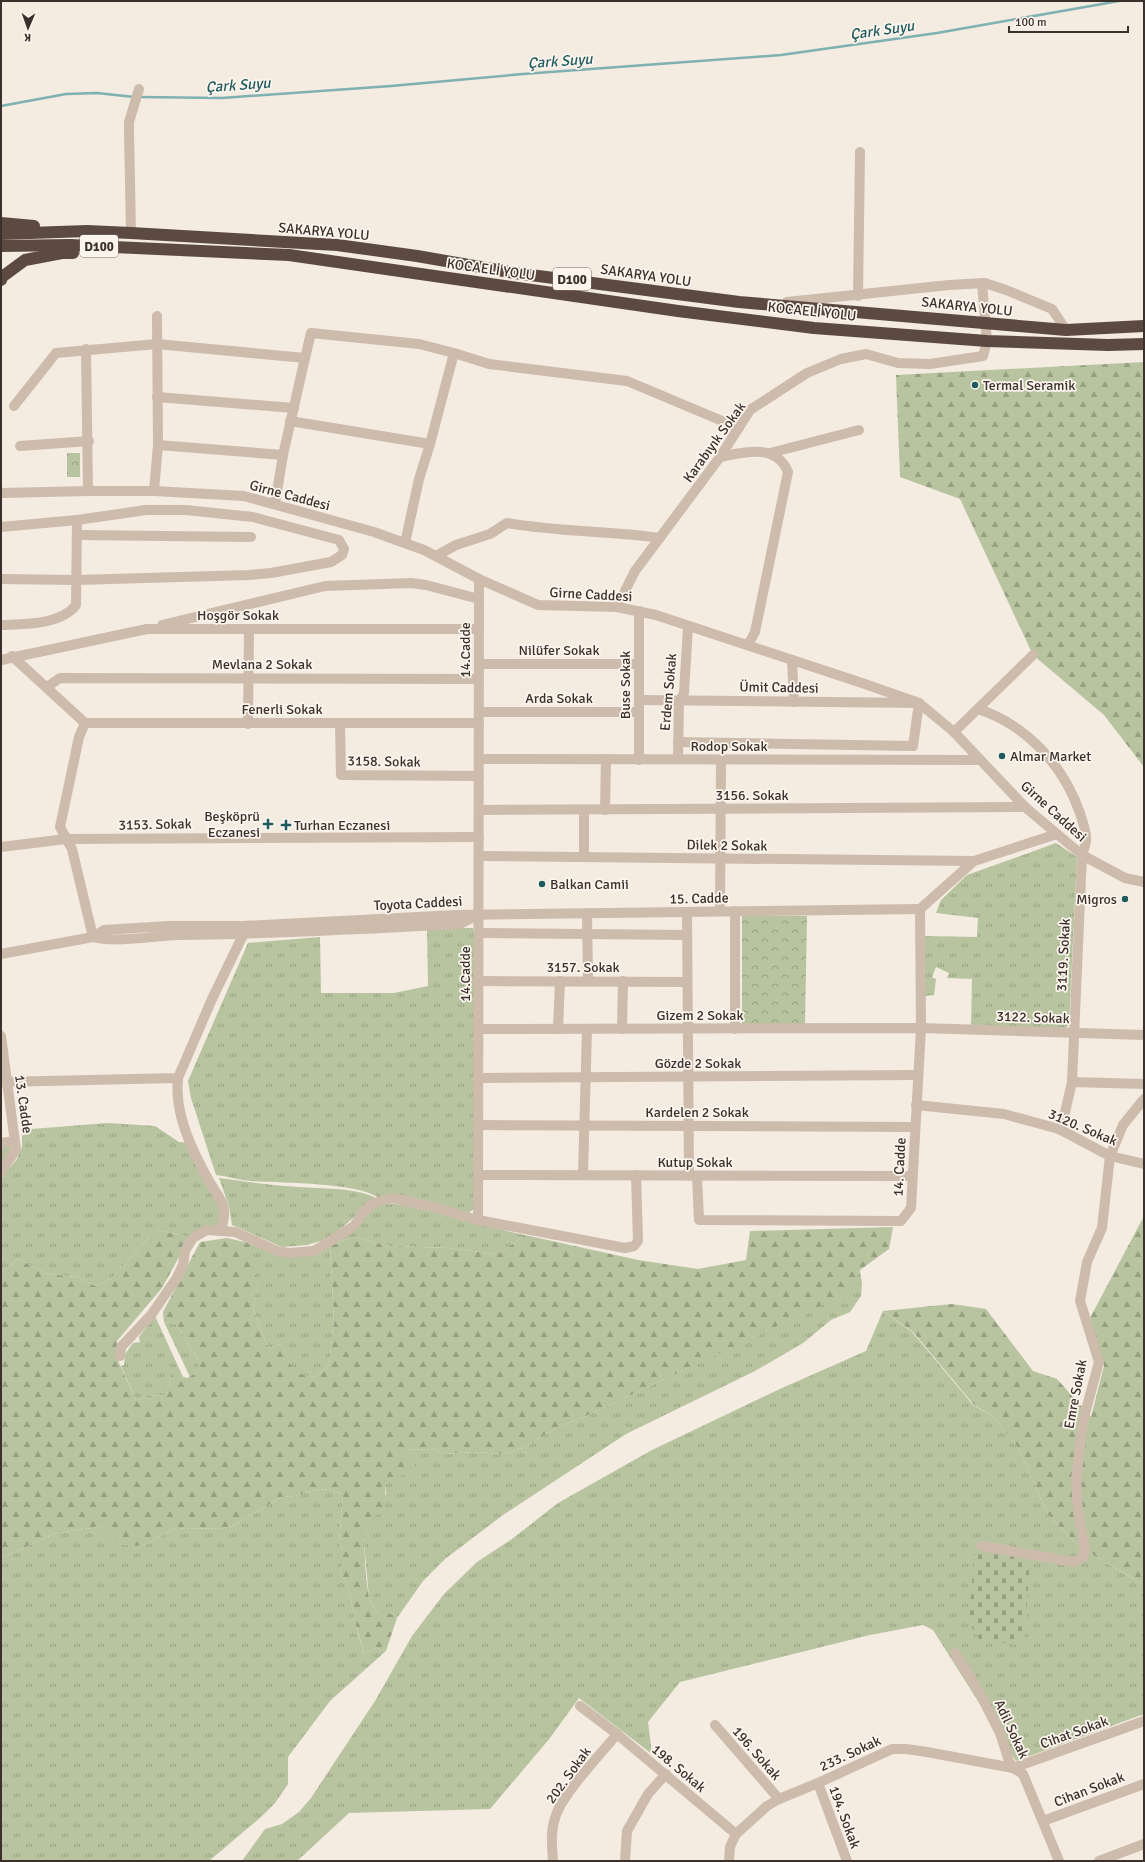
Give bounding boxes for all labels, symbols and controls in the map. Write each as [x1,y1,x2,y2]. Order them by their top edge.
north arrow [8,8,48,48]
scale bar [1009,8,1128,34]
text: 100 m [1015,15,1047,30]
water label: Çark Suyu [849,16,916,43]
text: K [24,31,31,44]
water label: Çark Suyu [527,50,594,72]
water label: Çark Suyu [205,74,272,96]
street label: SAKARYA YOLU [278,219,370,244]
road number: D100 [80,235,118,257]
street label: KOCAELİ YOLU [446,255,536,284]
street label: SAKARYA YOLU [599,261,692,290]
road number: D100 [553,268,591,290]
street label: SAKARYA YOLU [921,293,1013,320]
street label: KOCAELİ YOLU [767,298,857,325]
place label: Termal Seramik [983,377,1075,394]
marker: Termal Seramik [970,380,980,390]
street label: Karabıyık Sokak [679,399,749,486]
street label: Girne Caddesi [248,477,332,514]
street label: Girne Caddesi [549,584,633,605]
street label: Hoşgör Sokak [197,607,279,624]
street label: 14.Cadde [457,622,474,678]
street label: Nilüfer Sokak [519,642,599,659]
street label: Buse Sokak [617,651,634,719]
street label: Erdem Sokak [657,653,680,732]
street label: Mevlana 2 Sokak [212,656,312,673]
street label: Ümit Caddesi [739,678,819,697]
street label: Arda Sokak [525,690,593,707]
street label: Fenerli Sokak [242,701,322,718]
street label: Rodop Sokak [691,738,767,755]
place label: Almar Market [1010,748,1091,765]
marker: Almar Market [997,751,1007,761]
street label: 3158. Sokak [347,752,421,771]
street label: Girne Caddesi [1017,777,1090,845]
street label: 3156. Sokak [715,787,789,804]
place label: Beşköprü Eczanesi [204,808,260,841]
street label: 3153. Sokak [118,815,192,834]
place label: Turhan Eczanesi [294,817,390,834]
marker: Beşköprü Eczanesi [263,819,273,829]
marker: Turhan Eczanesi [281,820,291,830]
street label: Dilek 2 Sokak [686,836,768,855]
place label: Balkan Camii [550,876,629,893]
marker: Balkan Camii [537,879,547,889]
street label: 15. Cadde [669,889,729,908]
place label: Migros [1076,891,1117,908]
street label: Toyota Caddesi [373,893,463,914]
marker: Migros [1120,894,1130,904]
street label: 3119. Sokak [1053,918,1074,992]
street label: 14.Cadde [457,946,474,1002]
street label: 3157. Sokak [546,959,620,976]
street label: Gizem 2 Sokak [657,1007,743,1024]
street label: 3122. Sokak [996,1008,1070,1027]
street label: Gözde 2 Sokak [655,1055,741,1072]
street label: 13. Cadde [11,1074,36,1135]
street label: Kardelen 2 Sokak [645,1104,749,1121]
street label: 3120. Sokak [1046,1105,1120,1150]
street label: 14. Cadde [889,1137,910,1197]
street label: Kutup Sokak [658,1154,733,1171]
street label: Emre Sokak [1060,1358,1091,1430]
street label: Adil Sokak [991,1697,1033,1761]
street label: Cihat Sokak [1038,1712,1110,1753]
street label: 196. Sokak [729,1723,785,1784]
street label: 233. Sokak [817,1732,884,1775]
street label: 198. Sokak [648,1741,709,1796]
street label: 202. Sokak [542,1744,595,1807]
street label: Cihan Sokak [1052,1768,1127,1811]
street label: 194. Sokak [825,1783,864,1851]

